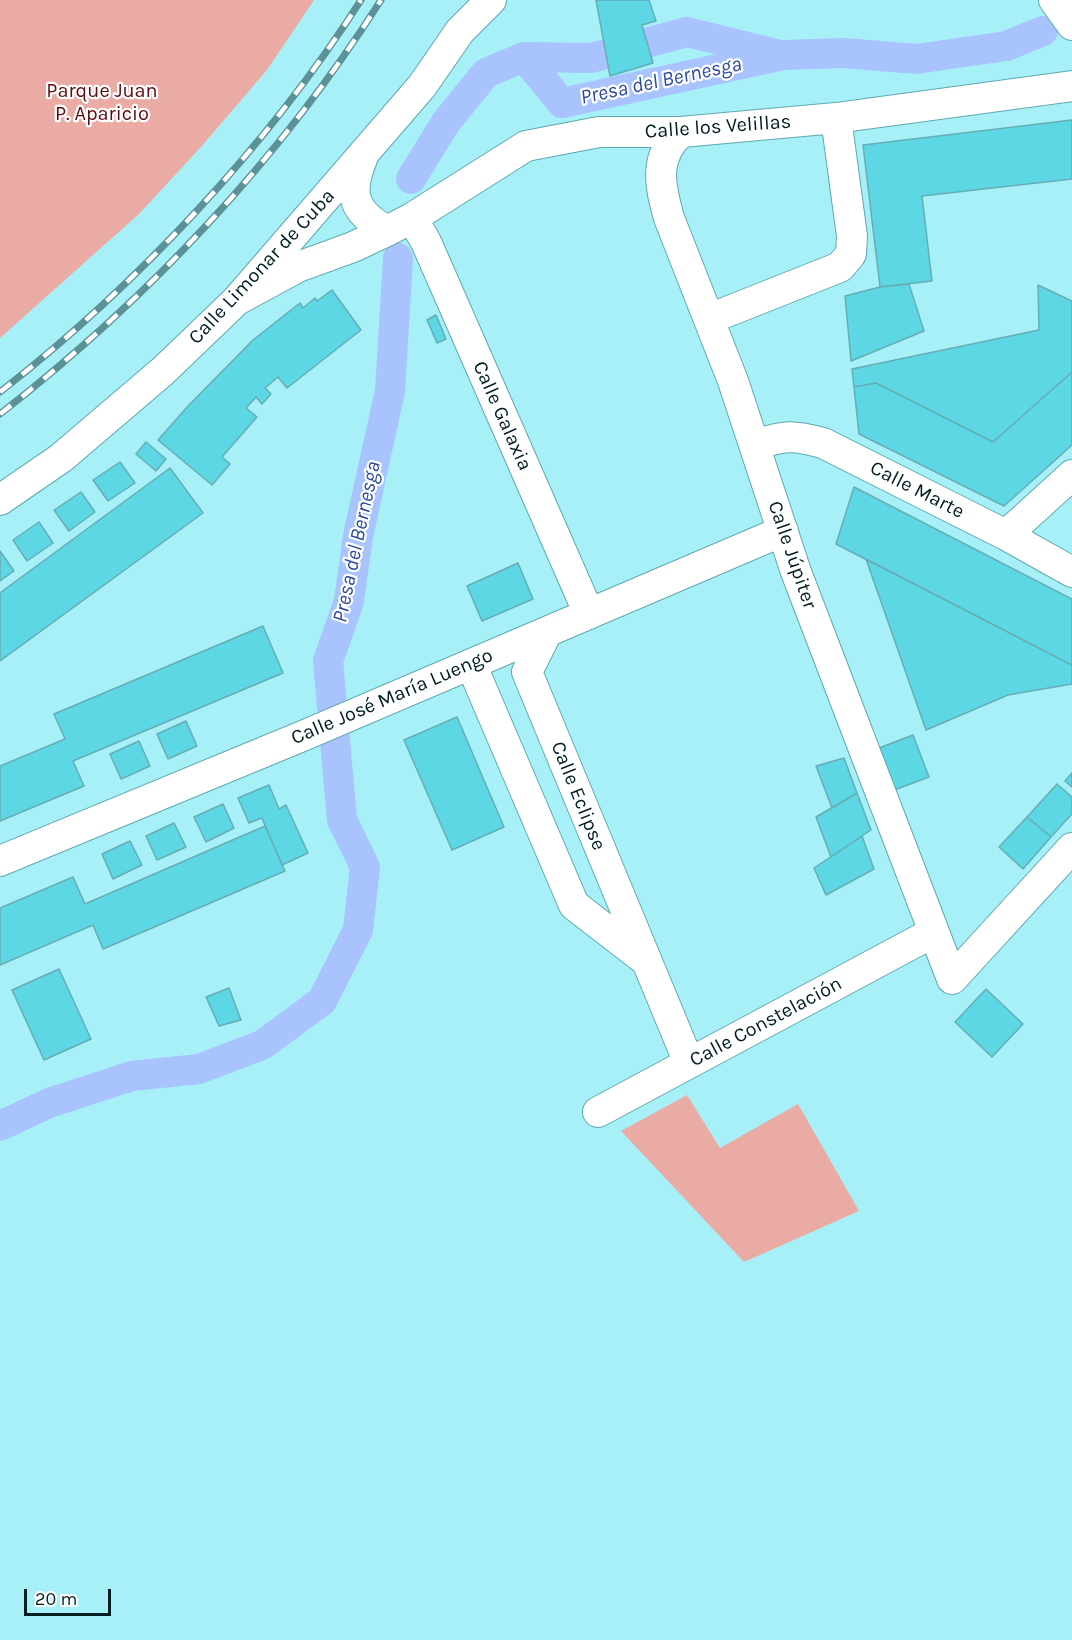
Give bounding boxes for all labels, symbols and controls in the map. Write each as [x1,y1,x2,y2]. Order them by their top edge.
water label: Presa del Bernesga [578,52,744,110]
park label: Parque Juan P. Aparicio [46,79,158,126]
street label: Calle los Velillas [644,110,792,144]
street label: Calle Limonar de Cuba [184,184,340,350]
street label: Calle Galaxia [467,358,537,474]
street label: Calle Marte [866,456,968,524]
water label: Presa del Bernesga [328,459,386,625]
street label: Calle Júpiter [762,498,822,612]
street label: Calle José María Luengo [287,644,497,750]
street label: Calle Eclipse [545,738,611,854]
street label: Calle Constelación [686,972,846,1072]
scale bar [27,1577,114,1615]
text: 20 m [35,1588,77,1610]

